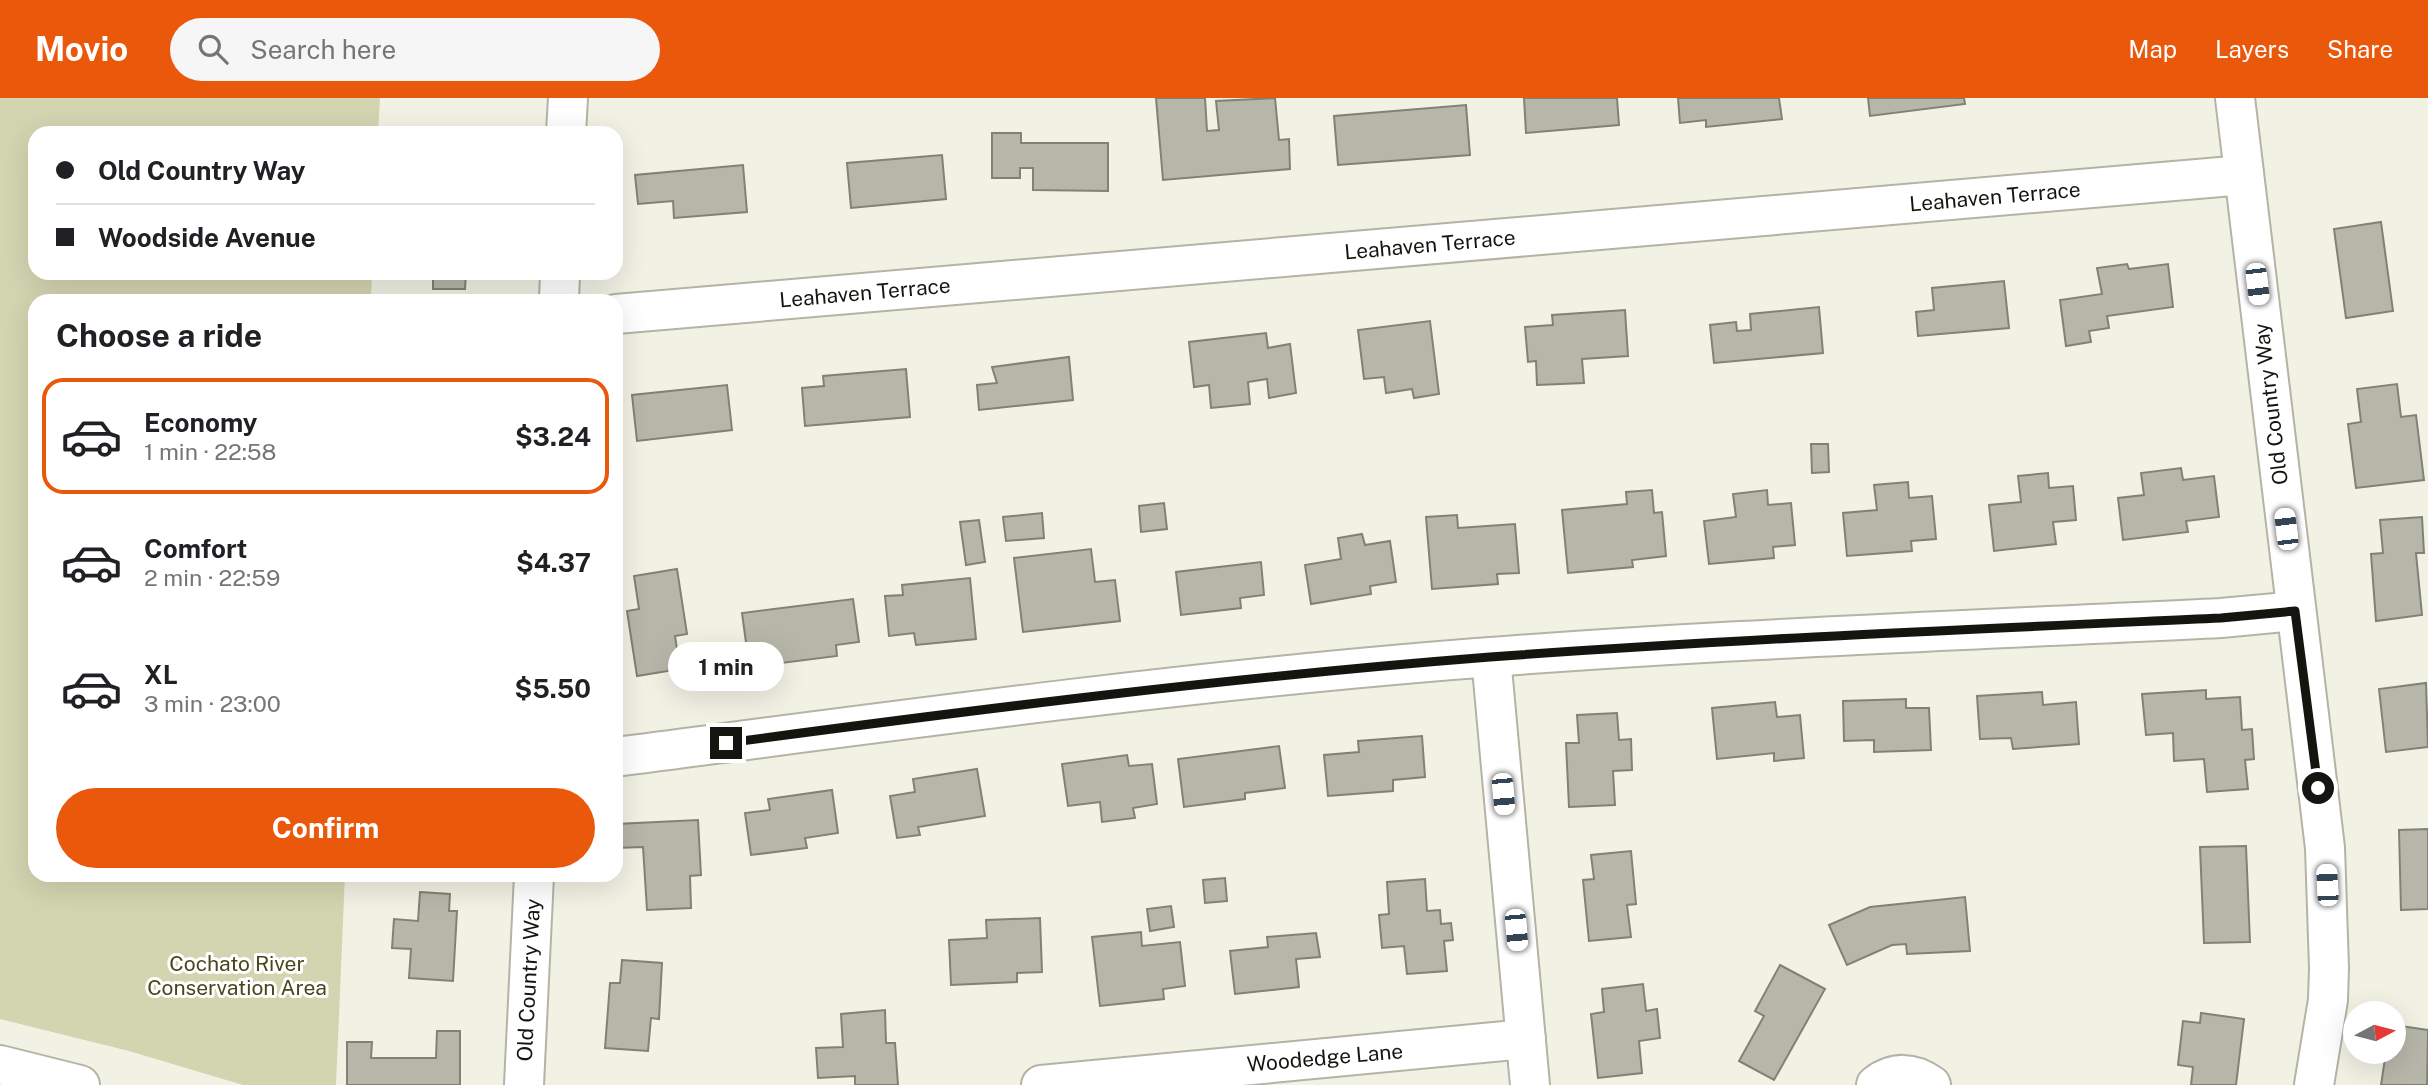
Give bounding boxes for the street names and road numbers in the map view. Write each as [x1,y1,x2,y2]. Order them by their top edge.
street label: Leahaven Terrace [1908,177,2082,216]
street label: Leahaven Terrace [1343,225,1517,264]
street label: Leahaven Terrace [778,273,952,312]
street label: Old Country Way [2248,322,2293,487]
street label: Old Country Way [512,898,545,1062]
street label: Woodedge Lane [1246,1038,1404,1077]

